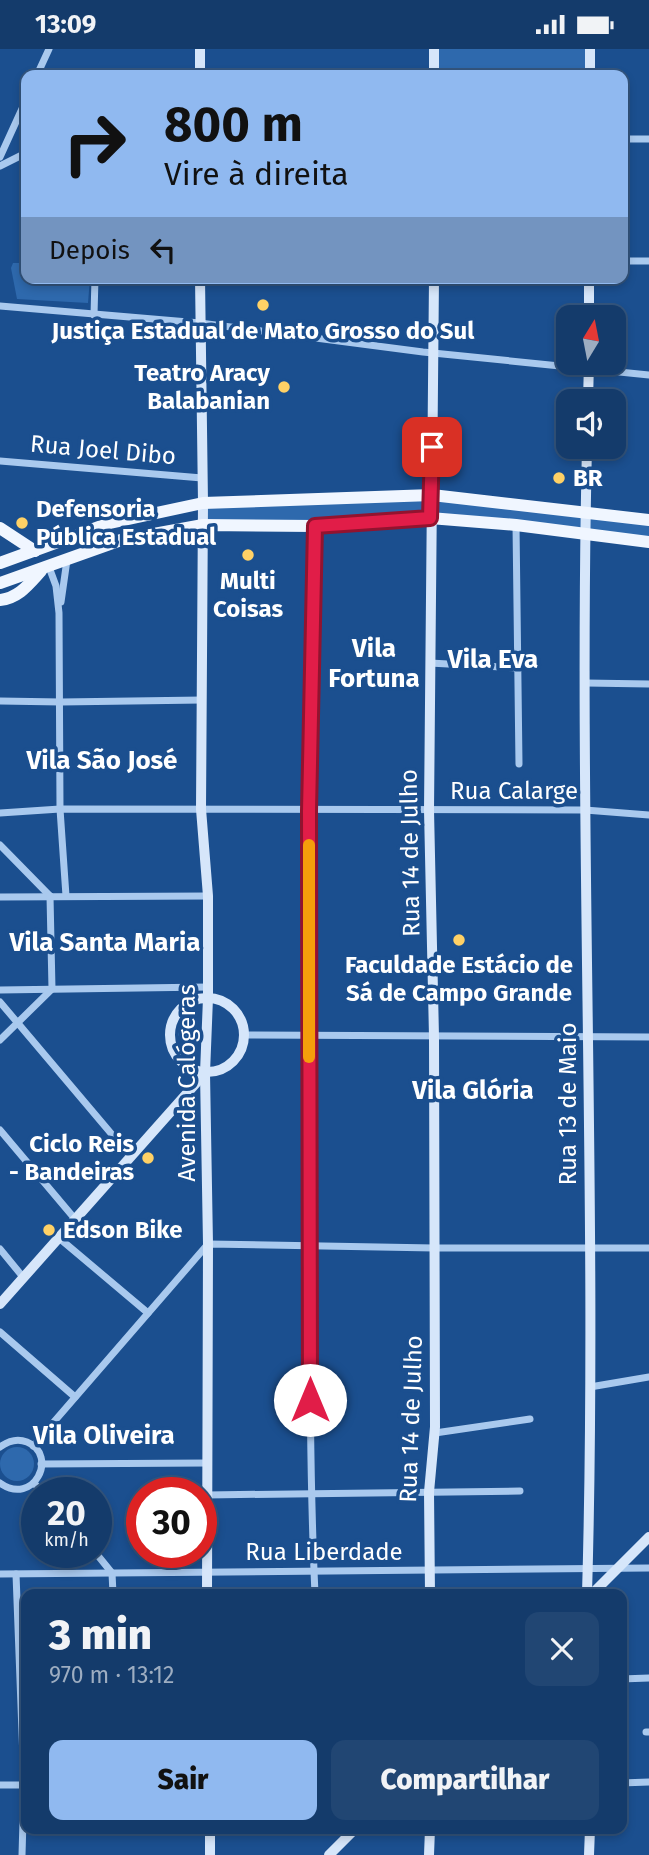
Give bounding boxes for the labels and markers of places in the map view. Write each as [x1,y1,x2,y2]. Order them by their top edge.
marker: Justiça Estadual de Mato Grosso do Sul [255,297,271,313]
place label: Justiça Estadual de Mato Grosso do Sul [51,317,475,346]
place label: Teatro Aracy Balabanian [134,359,271,415]
marker: Teatro Aracy Balabanian [276,379,292,395]
pin [402,417,462,477]
place label: BR [573,464,603,492]
marker: BR [551,470,567,486]
place label: Defensoria Pública Estadual [36,495,217,551]
marker: Defensoria Pública Estadual [14,515,30,531]
marker: Multi Coisas [240,547,256,563]
place label: Multi Coisas [213,567,283,623]
marker: Faculdade Estácio de Sá de Campo Grande [451,932,467,948]
place label: Faculdade Estácio de Sá de Campo Grande [345,951,573,1007]
place label: Ciclo Reis - Bandeiras [9,1130,134,1186]
marker: Ciclo Reis - Bandeiras [140,1150,156,1166]
place label: Edson Bike [63,1216,182,1244]
marker: Edson Bike [41,1222,57,1238]

